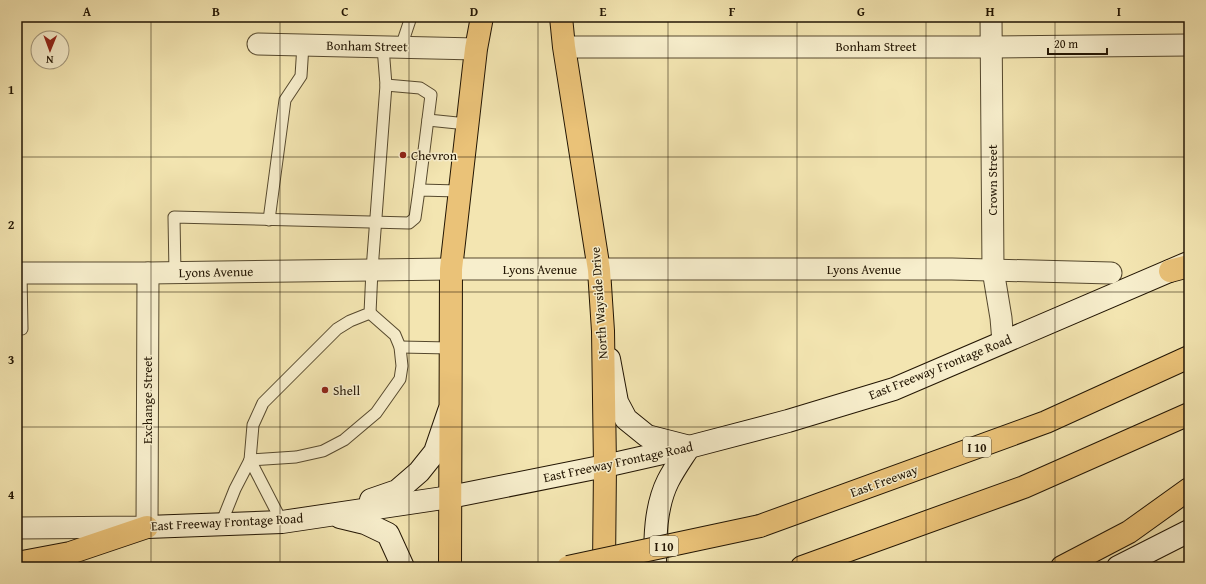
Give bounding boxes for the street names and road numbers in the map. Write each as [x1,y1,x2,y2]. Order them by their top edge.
street label: Bonham Street [326,36,408,56]
street label: Bonham Street [835,37,917,56]
street label: Crown Street [983,144,1002,215]
street label: North Wayside Drive [586,246,612,360]
street label: Lyons Avenue [503,260,577,279]
street label: Lyons Avenue [827,260,901,279]
street label: Lyons Avenue [179,262,253,282]
street label: East Freeway Frontage Road [866,330,1014,404]
street label: Exchange Street [138,356,157,444]
street label: East Freeway Frontage Road [542,437,695,487]
road number: I 10 [963,437,991,457]
street label: East Freeway [848,460,921,502]
street label: East Freeway Frontage Road [150,509,304,535]
road number: I 10 [650,536,678,556]

